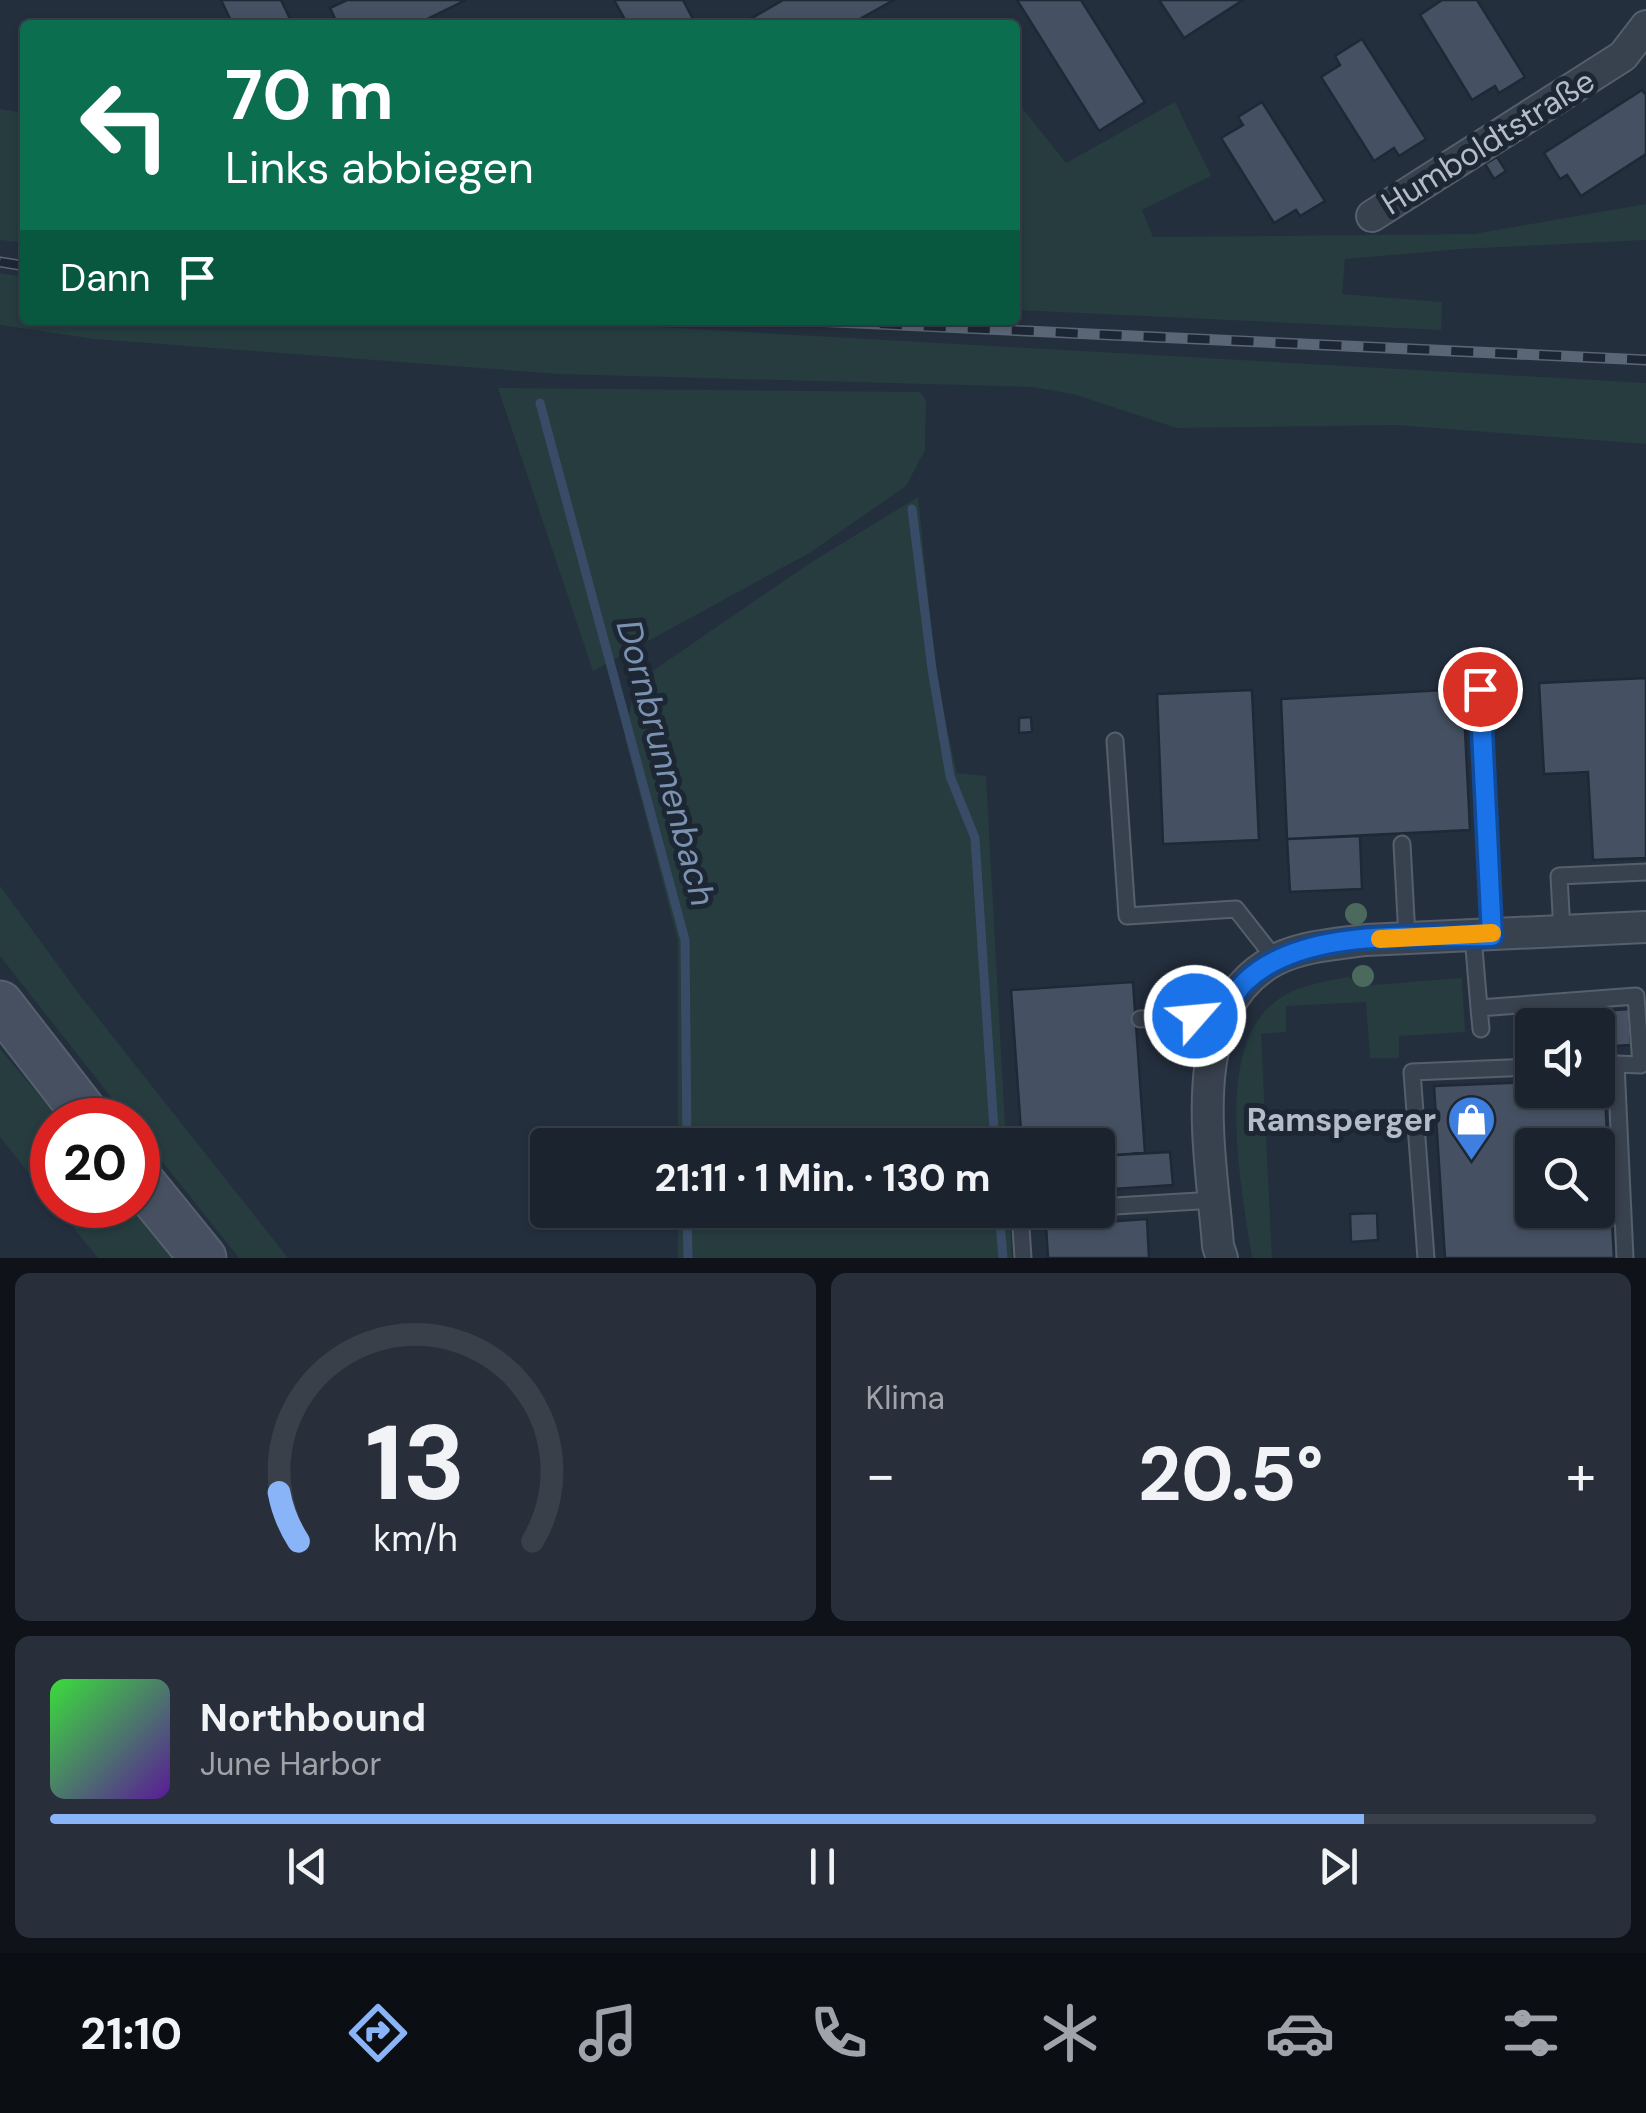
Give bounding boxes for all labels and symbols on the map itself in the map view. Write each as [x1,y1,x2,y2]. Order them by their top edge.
street label: Humboldtstraße [1374,60,1602,224]
water label: Dornbrunnenbach [606,615,726,911]
pin [1438,647,1523,732]
position arrow [1143,964,1247,1068]
shop icon: Ramsperger [1445,1094,1497,1162]
speed limit sign: 20 [30,1098,160,1228]
place label: Ramsperger [1247,1099,1436,1141]

